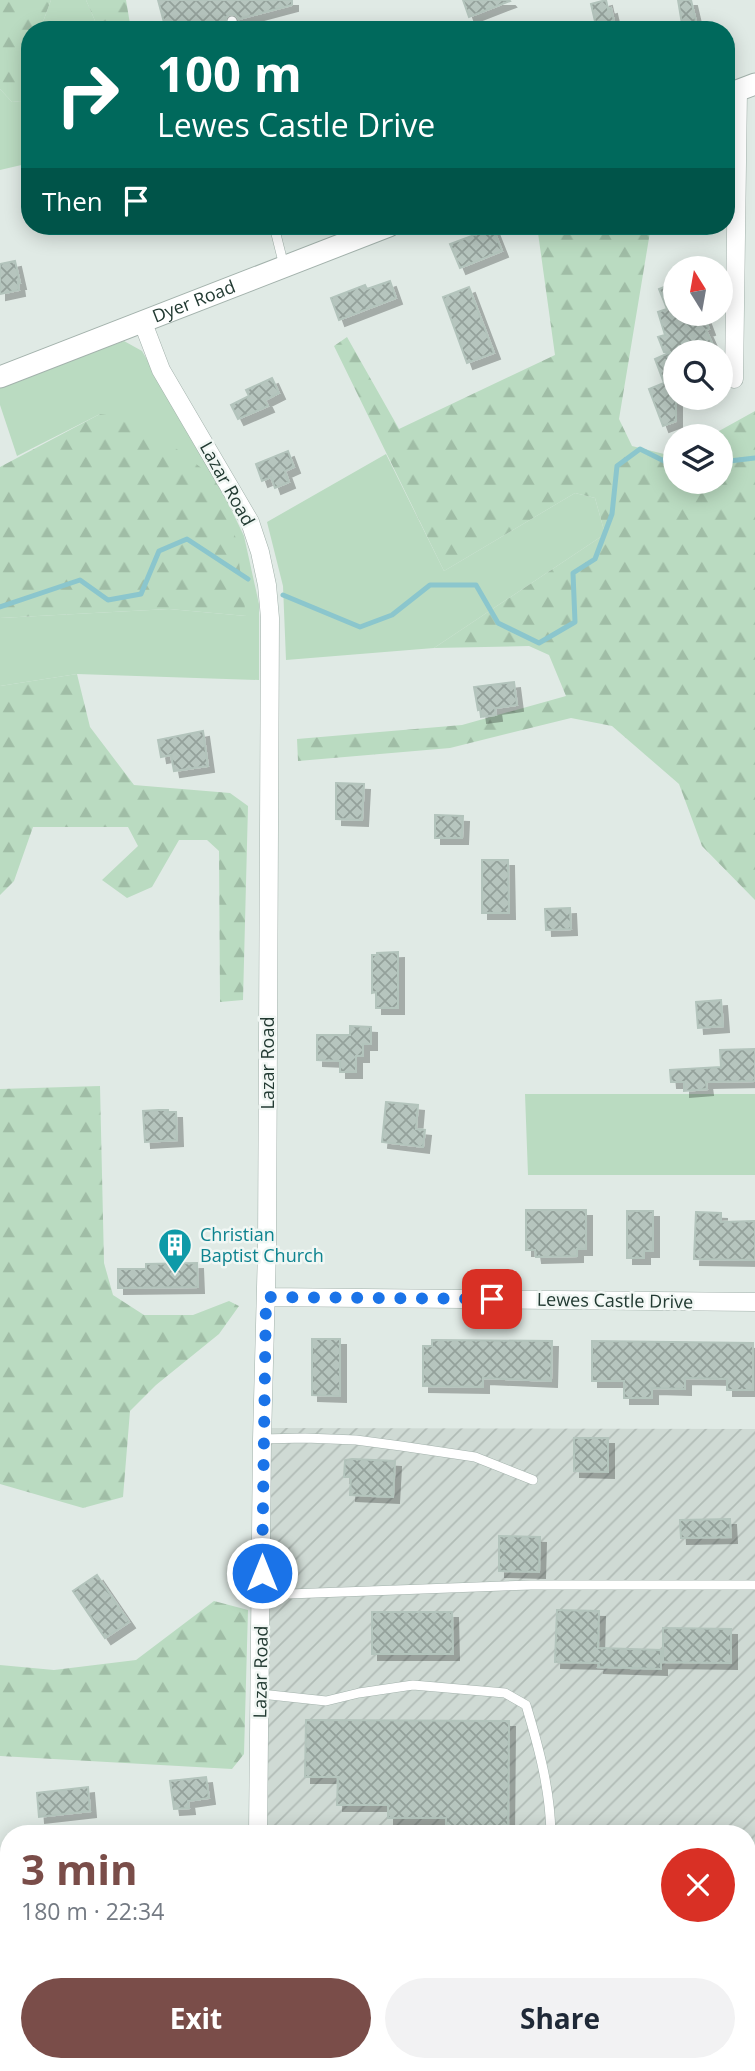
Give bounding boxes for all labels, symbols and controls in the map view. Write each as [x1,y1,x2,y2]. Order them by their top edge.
text: 100 m [157,40,302,106]
icon: right [42,49,133,140]
text: Lewes Castle Drive [157,103,435,146]
icon: arrive [117,182,155,220]
text: Then [42,183,103,219]
north arrow [663,256,733,326]
map controls [663,256,733,494]
street label: Dyer Road [149,274,239,328]
button: search [663,340,733,410]
button: layers [663,424,733,494]
street label: Lazar Road [195,437,261,530]
street label: Lazar Road [255,1017,279,1109]
place label: Christian Baptist Church [200,1222,324,1267]
building icon: Christian Baptist Church [156,1226,194,1275]
pin [462,1269,522,1329]
icon: arrive [473,1280,511,1318]
street label: Lewes Castle Drive [537,1287,693,1313]
position arrow [225,1536,299,1610]
street label: Lazar Road [247,1625,273,1719]
text: 3 min [21,1840,138,1897]
button: close [661,1848,735,1922]
text: 180 m · 22:34 [21,1895,164,1927]
button: Exit [21,1978,371,2058]
button: Share [385,1978,735,2058]

